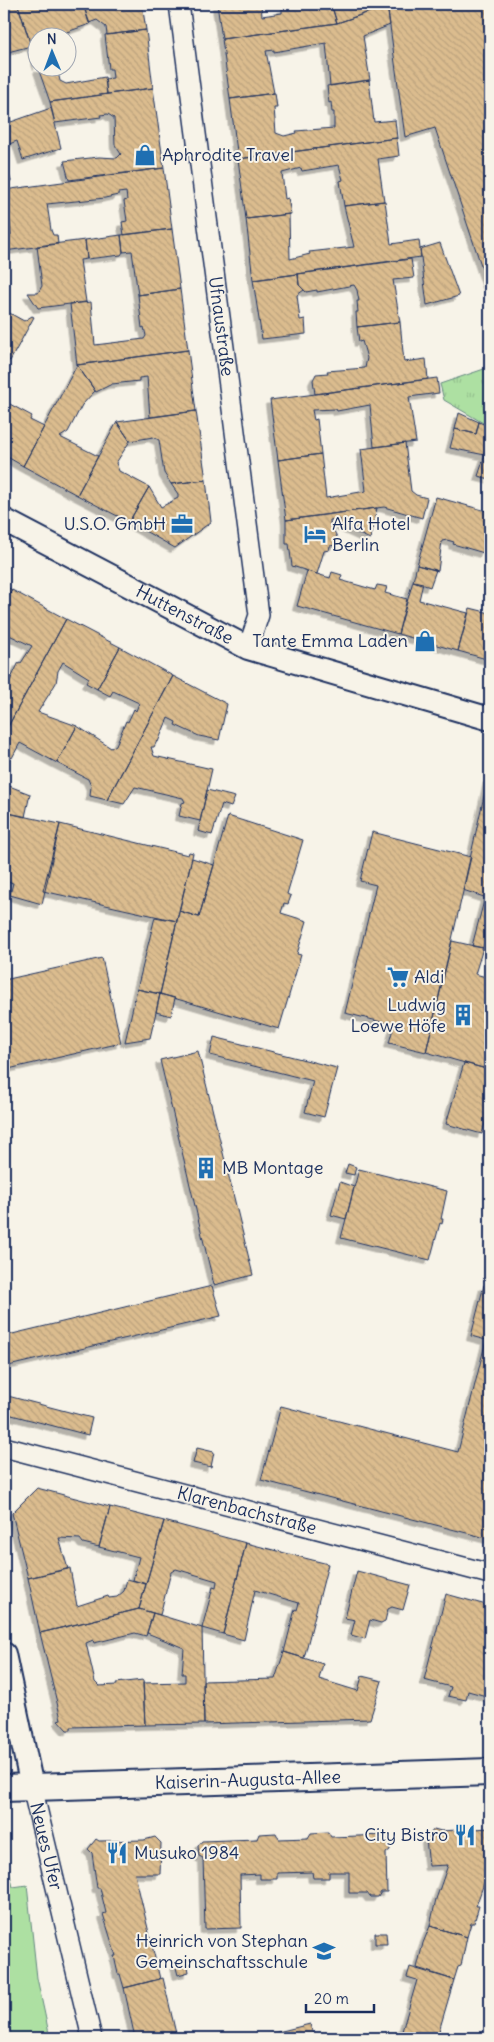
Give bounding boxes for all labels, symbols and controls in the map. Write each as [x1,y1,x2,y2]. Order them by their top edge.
north arrow [28,28,78,78]
text: N [47,30,57,48]
shop icon: Aphrodite Travel [132,142,158,168]
place label: Aphrodite Travel [162,143,294,166]
street label: Ufnaustraße [204,275,240,378]
office icon: U.S.O. GmbH [169,511,195,537]
place label: U.S.O. GmbH [63,512,166,535]
place label: Alfa Hotel Berlin [332,512,410,556]
hotel icon: Alfa Hotel Berlin [302,521,328,547]
street label: Huttenstraße [132,579,237,649]
shop icon: Tante Emma Laden [412,628,438,654]
place label: Tante Emma Laden [252,629,408,652]
supermarket icon: Aldi [385,964,411,990]
place label: Aldi [414,965,444,988]
place label: Ludwig Loewe Höfe [350,993,446,1037]
building icon: Ludwig Loewe Höfe [450,1002,476,1028]
building icon: MB Montage [193,1155,219,1181]
place label: MB Montage [222,1156,324,1179]
street label: Klarenbachstraße [175,1481,319,1539]
street label: Kaiserin-Augusta-Allee [154,1765,341,1794]
street label: Neues Ufer [25,1800,68,1893]
restaurant icon: City Bistro [452,1822,478,1848]
place label: City Bistro [364,1823,448,1846]
restaurant icon: Musuko 1984 [104,1840,130,1866]
place label: Musuko 1984 [134,1841,239,1864]
place label: Heinrich von Stephan Gemeinschaftsschule [135,1929,308,1973]
school or university icon: Heinrich von Stephan Gemeinschaftsschule [311,1938,337,1964]
scale bar [306,1982,374,2014]
text: 20 m [314,1989,349,2008]

